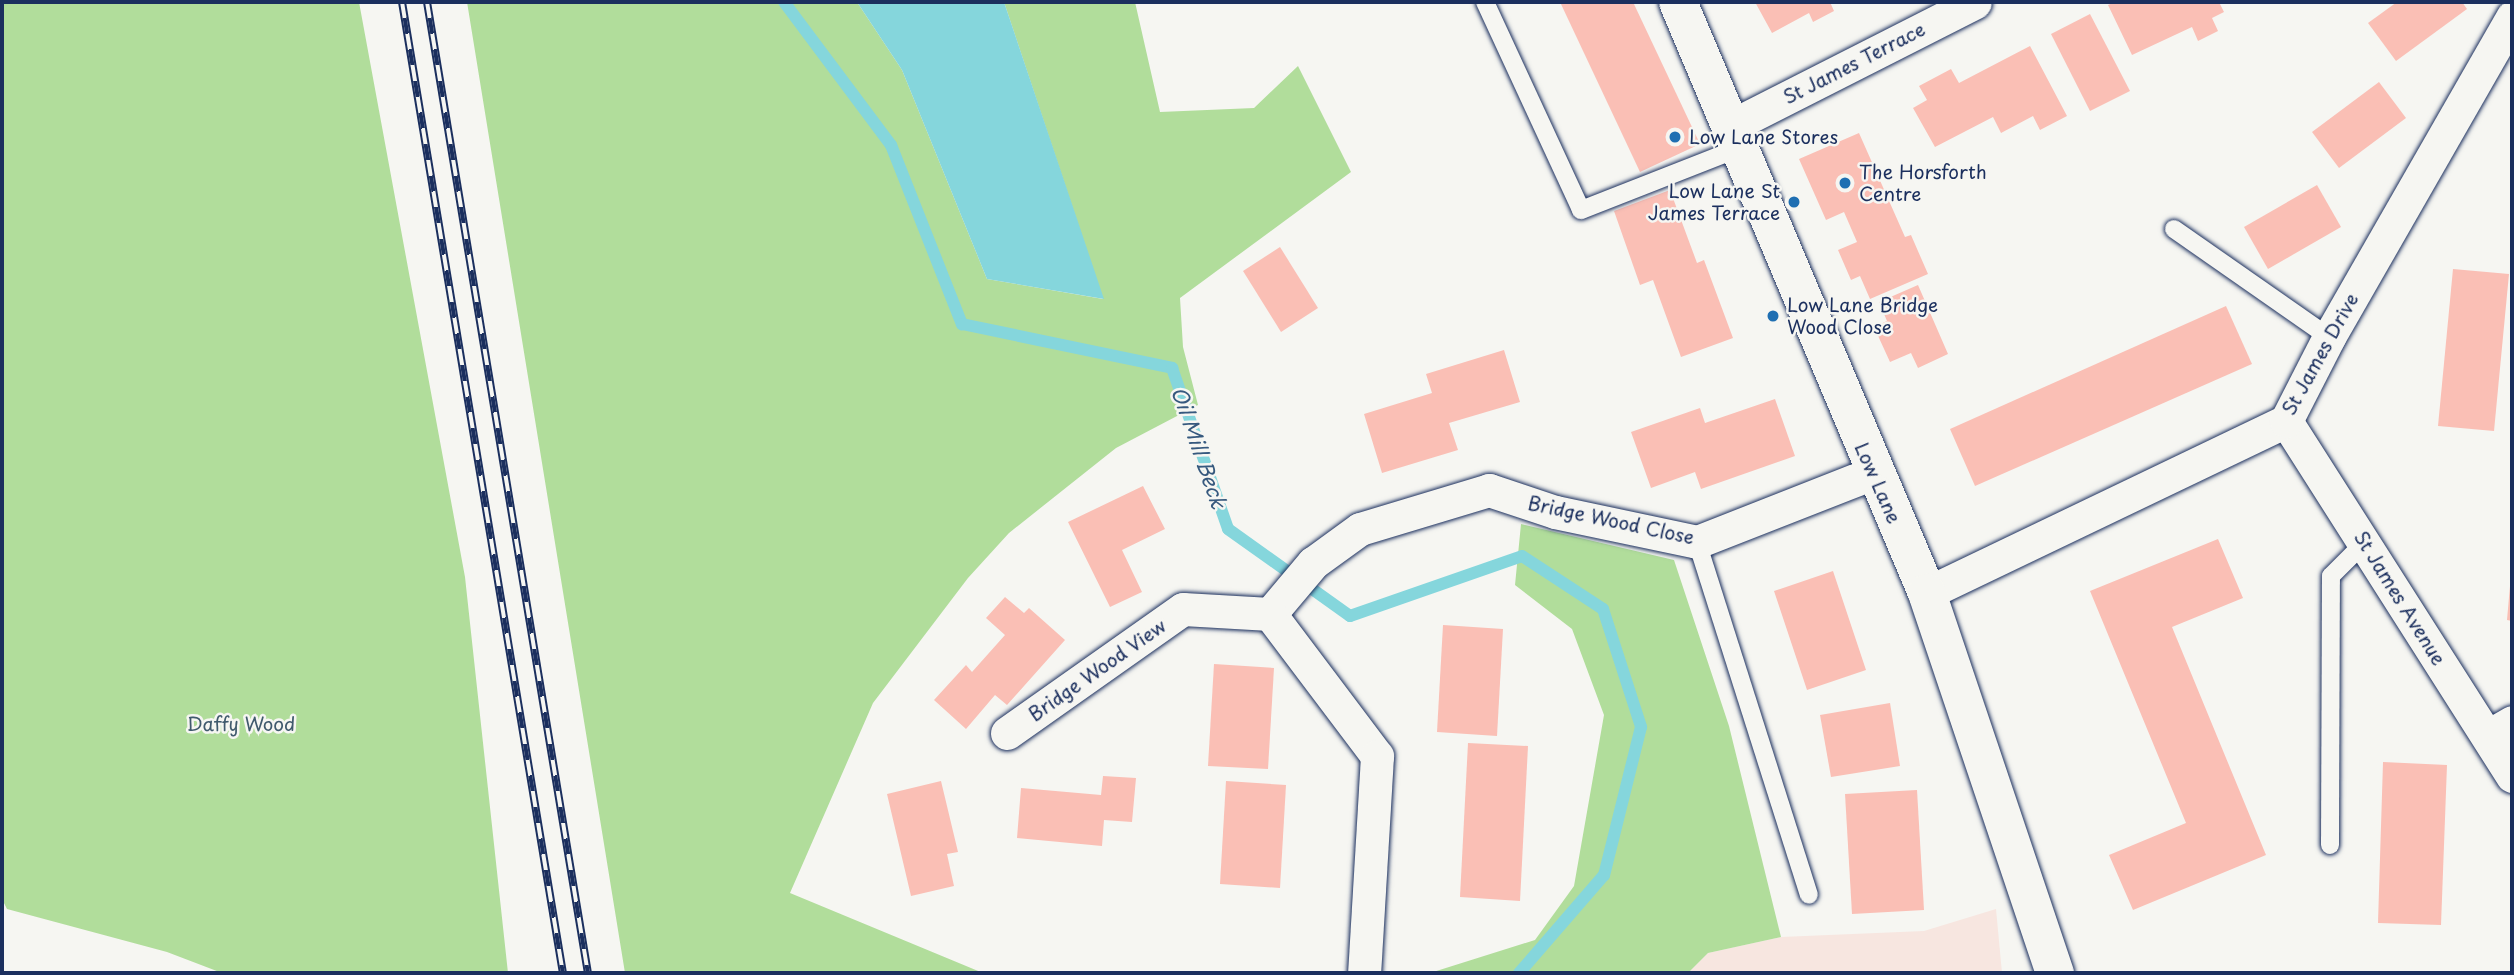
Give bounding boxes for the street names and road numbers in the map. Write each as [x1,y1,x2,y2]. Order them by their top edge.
street label: St James Terrace [1778,17,1930,109]
street label: St James Drive [2276,288,2364,420]
street label: Low Lane [1850,439,1906,527]
street label: Bridge Wood Close [1525,491,1697,549]
street label: St James Avenue [2349,526,2451,670]
street label: Bridge Wood View [1023,614,1171,726]

